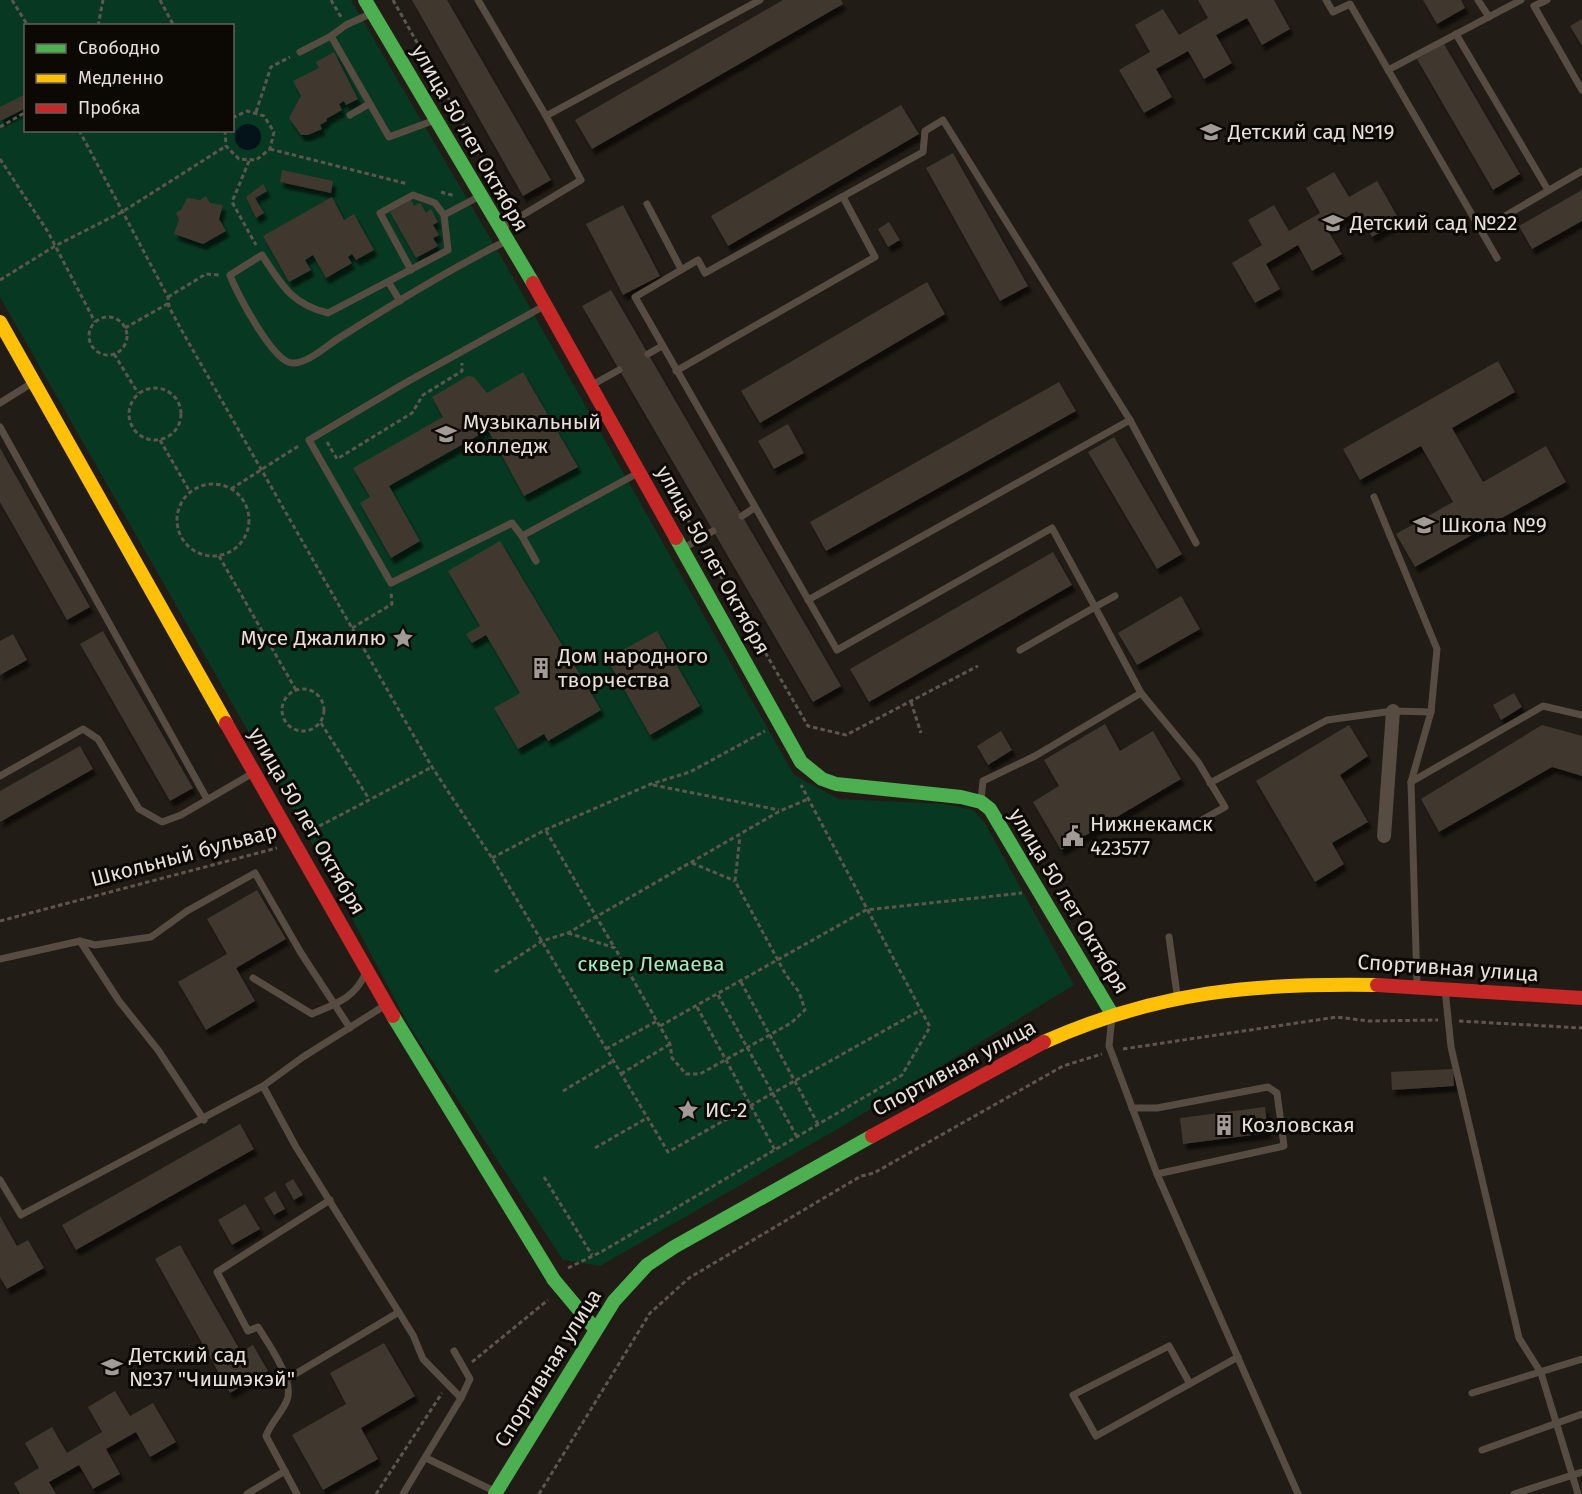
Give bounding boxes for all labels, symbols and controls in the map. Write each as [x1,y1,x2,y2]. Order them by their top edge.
legend [24,24,234,132]
text: Свободно [78,37,160,59]
street label: улица 50 лет Октября [406,40,534,236]
text: Медленно [78,67,164,89]
text: Пробка [78,97,141,119]
place label: Детский сад №19 [1227,119,1395,145]
school or university icon: Детский сад №19 [1199,120,1223,144]
place label: Детский сад №22 [1349,210,1517,236]
school or university icon: Детский сад №22 [1321,211,1345,235]
place label: Музыкальный колледж [463,409,601,459]
school or university icon: Музыкальный колледж [434,422,458,446]
street label: улица 50 лет Октября [650,461,776,659]
place label: Школа №9 [1441,512,1547,538]
school or university icon: Школа №9 [1412,513,1436,537]
place label: Мусе Джалилю [240,625,386,651]
place icon: Мусе Джалилю [391,626,415,650]
place label: Дом народного творчества [557,643,708,693]
building icon: Дом народного творчества [529,656,553,680]
street label: улица 50 лет Октября [243,723,371,919]
street label: улица 50 лет Октября [1003,803,1135,999]
place label: Нижнекамск 423577 [1090,811,1213,861]
street label: Школьный бульвар [88,818,280,892]
public building icon: Нижнекамск 423577 [1061,824,1085,848]
street label: Спортивная улица [1357,949,1539,987]
park label: сквер Лемаева [577,951,725,977]
street label: Спортивная улица [868,1014,1040,1122]
place label: ИС-2 [705,1097,747,1123]
place icon: ИС-2 [676,1098,700,1122]
place label: Козловская [1241,1112,1355,1138]
building icon: Козловская [1212,1113,1236,1137]
street label: Спортивная улица [489,1284,607,1452]
place label: Детский сад №37 "Чишмэкэй" [128,1342,295,1392]
school or university icon: Детский сад №37 "Чишмэкэй" [100,1355,124,1379]

